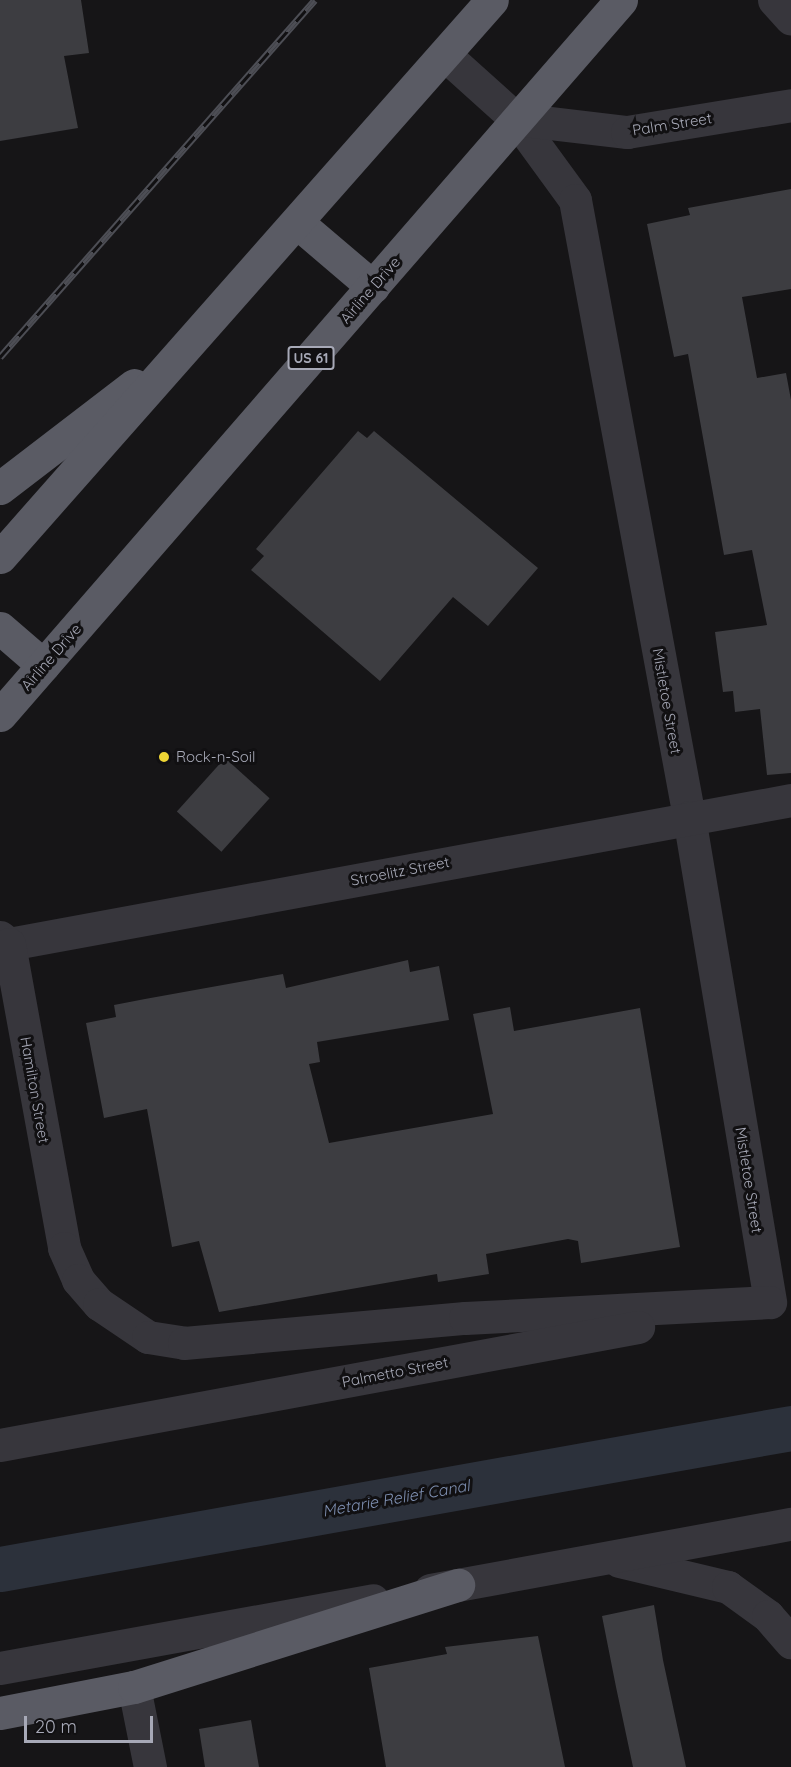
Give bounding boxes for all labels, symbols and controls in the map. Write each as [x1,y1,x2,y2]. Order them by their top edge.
street label: Palm Street [631,109,713,139]
street label: Airline Drive [336,253,404,327]
road number: US 61 [287,347,335,369]
street label: Airline Drive [17,620,85,694]
street label: Mistletoe Street [649,647,685,755]
place label: Rock-n-Soil [176,748,255,766]
marker: Rock-n-Soil [157,750,171,764]
street label: Stroelitz Street [349,853,451,889]
street label: Hamilton Street [17,1035,53,1145]
street label: Mistletoe Street [732,1126,766,1234]
street label: Palmetto Street [340,1353,450,1391]
water label: Metarie Relief Canal [321,1476,471,1520]
scale bar [27,1704,156,1742]
text: 20 m [35,1715,77,1738]

